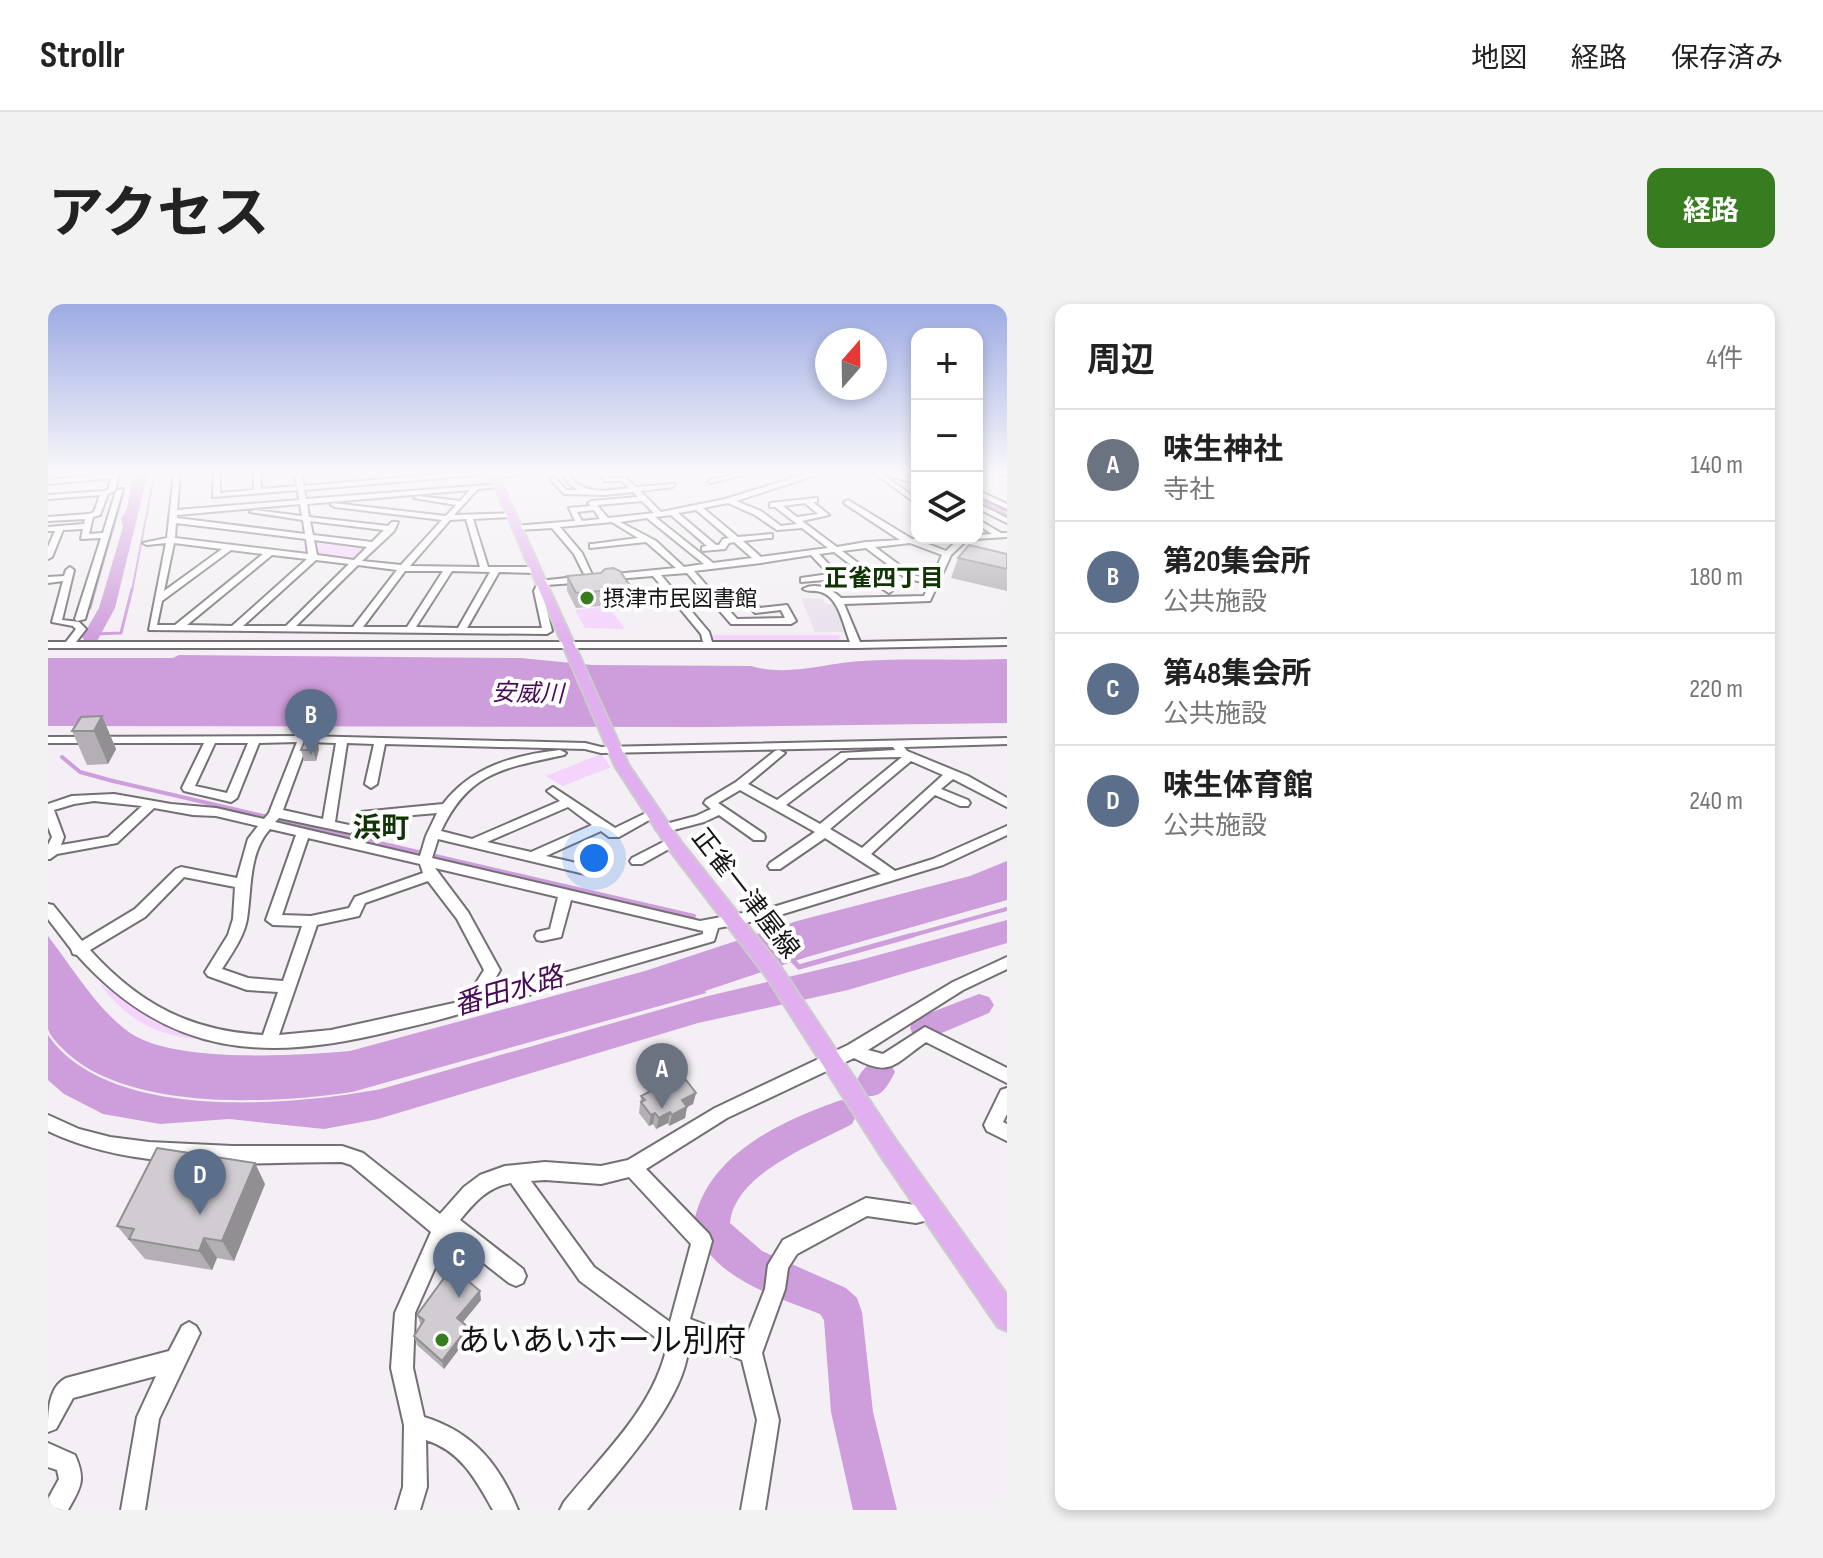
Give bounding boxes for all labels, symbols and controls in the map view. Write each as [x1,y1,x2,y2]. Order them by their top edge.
text: Strollr [40,33,125,78]
text: 地図 [1471,42,1527,75]
text: 経路 [1571,42,1627,75]
text: 保存済み [1671,42,1783,75]
button: 経路 [1647,168,1775,248]
text: アクセス [48,182,269,249]
north arrow [815,328,887,400]
map controls [911,328,983,544]
button: + [911,328,983,400]
text: 周辺 [1087,340,1155,381]
text: 4件 [1706,344,1743,375]
button: − [911,400,983,472]
text: 味生神社 [1163,432,1283,468]
text: A [1107,450,1119,481]
text: 140 m [1691,450,1743,481]
button: layers [911,472,983,544]
text: 寺社 [1163,475,1215,506]
text: 第20集会所 [1163,544,1310,580]
text: B [1107,562,1119,593]
text: 180 m [1690,562,1743,593]
district label: 正雀四丁目 [824,564,944,593]
place label: 摂津市民図書館 [603,586,757,613]
text: 公共施設 [1163,587,1267,618]
marker: 摂津市民図書館 [578,589,596,607]
text: 第48集会所 [1163,656,1311,692]
text: C [1106,674,1120,705]
text: 220 m [1689,674,1743,705]
water label: 安威川 [492,678,567,709]
pin: B [285,689,337,755]
text: 公共施設 [1163,699,1267,730]
text: 味生体育館 [1163,768,1313,804]
text: D [1106,786,1120,817]
text: 240 m [1689,786,1743,817]
text: 公共施設 [1163,811,1267,842]
district label: 浜町 [353,812,409,845]
street label: 正雀一津屋線 [685,823,805,965]
your location [574,838,614,878]
water label: 番田水路 [450,960,569,1023]
pin: A [636,1043,688,1109]
pin: D [174,1149,226,1215]
pin: C [433,1232,485,1298]
place label: あいあいホール別府 [458,1322,746,1361]
marker: あいあいホール別府 [433,1331,451,1349]

